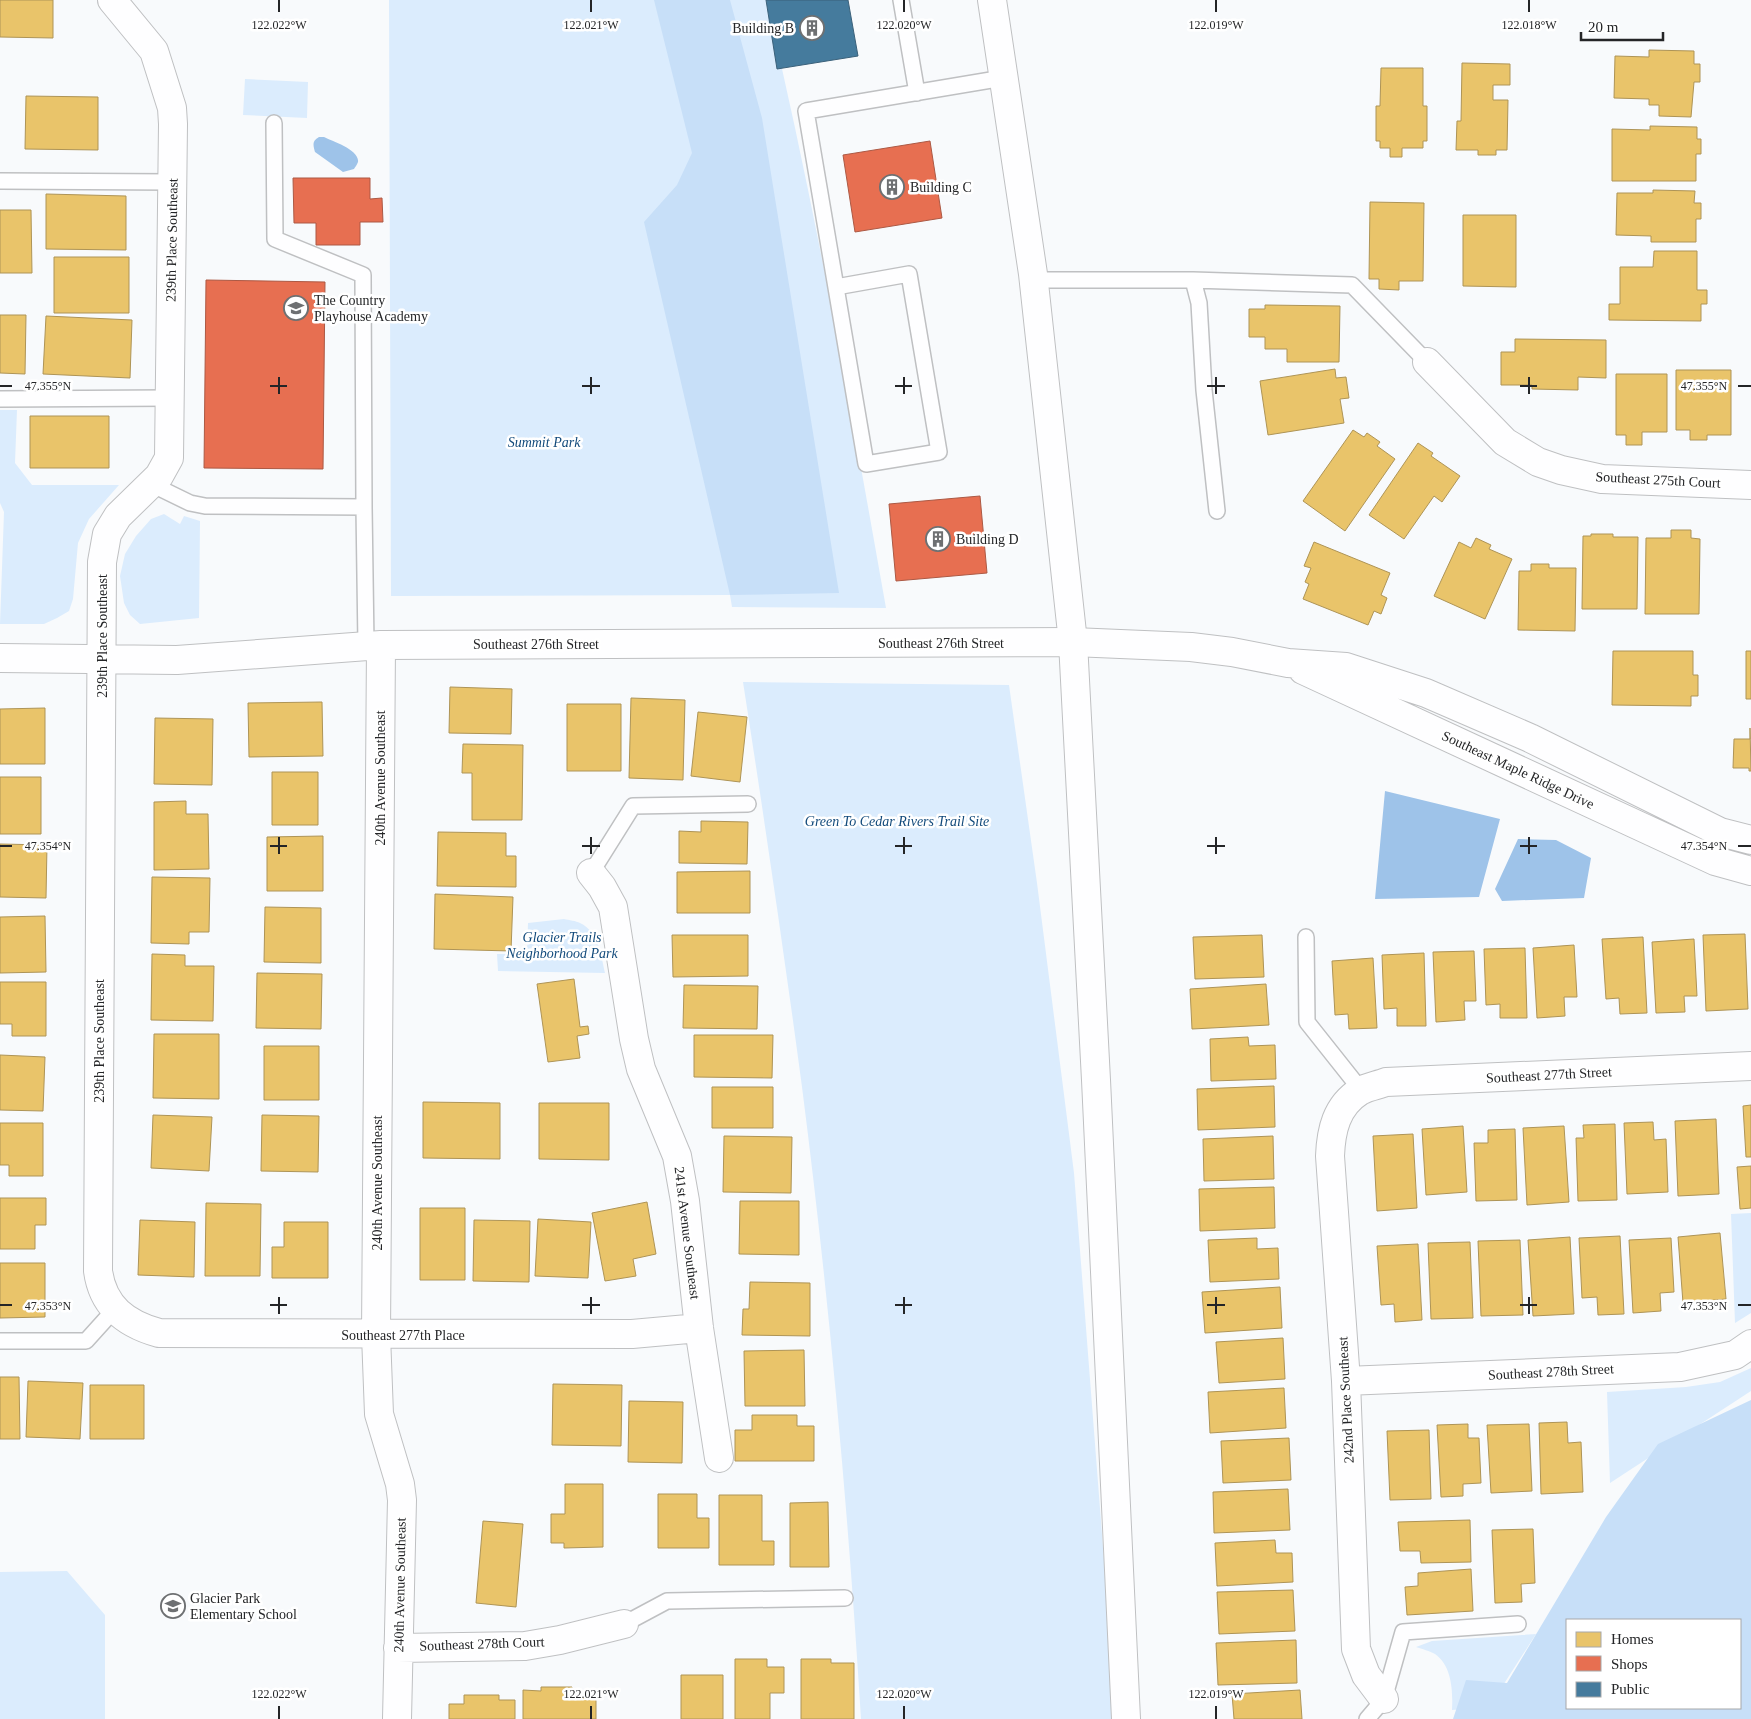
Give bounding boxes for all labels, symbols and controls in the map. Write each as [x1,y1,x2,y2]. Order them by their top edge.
scale bar [1581,10,1664,42]
building icon: Building B [799,15,825,41]
text: 122.022°W [251,18,307,32]
text: 122.021°W [563,18,619,32]
text: 122.020°W [876,18,932,32]
text: 122.019°W [1188,18,1244,32]
text: 122.018°W [1501,18,1557,32]
text: 20 m [1588,19,1619,35]
place label: Building B [732,21,794,36]
building icon: Building C [879,174,905,200]
street label: 239th Place Southeast [163,178,181,302]
place label: Building C [910,180,972,195]
place label: The Country Playhouse Academy [314,293,428,324]
school or university icon: The Country Playhouse Academy [283,295,309,321]
text: 47.355°N [25,379,72,393]
text: 47.355°N [1681,379,1728,393]
park label: Summit Park [508,435,581,450]
street label: Southeast 275th Court [1595,469,1721,491]
building icon: Building D [925,526,951,552]
place label: Building D [956,532,1019,547]
street label: 239th Place Southeast [95,574,110,698]
street label: Southeast 276th Street [878,636,1004,651]
street label: Southeast 276th Street [473,637,599,652]
street label: 240th Avenue Southeast [373,710,388,846]
street label: Southeast Maple Ridge Drive [1440,728,1596,812]
park label: Green To Cedar Rivers Trail Site [805,814,989,829]
text: 47.354°N [25,839,72,853]
text: 47.354°N [1681,839,1728,853]
park label: Glacier Trails Neighborhood Park [505,930,618,961]
street label: 239th Place Southeast [92,979,107,1103]
street label: Southeast 277th Street [1486,1064,1612,1086]
street label: 240th Avenue Southeast [370,1115,385,1251]
street label: 241st Avenue Southeast [671,1166,703,1300]
text: 47.353°N [25,1299,72,1313]
text: 47.353°N [1681,1299,1728,1313]
street label: Southeast 277th Place [341,1328,465,1343]
street label: 242nd Place Southeast [1335,1336,1357,1464]
street label: Southeast 278th Street [1488,1361,1614,1383]
street label: 240th Avenue Southeast [391,1517,409,1653]
place label: Glacier Park Elementary School [190,1591,297,1622]
school or university icon: Glacier Park Elementary School [160,1593,186,1619]
legend [1566,1619,1741,1709]
text: Homes [1611,1631,1654,1647]
street label: Southeast 278th Court [419,1634,545,1654]
text: Shops [1611,1656,1648,1672]
text: Public [1611,1681,1650,1697]
text: 122.022°W [251,1687,307,1701]
text: 122.021°W [563,1687,619,1701]
text: 122.020°W [876,1687,932,1701]
text: 122.019°W [1188,1687,1244,1701]

